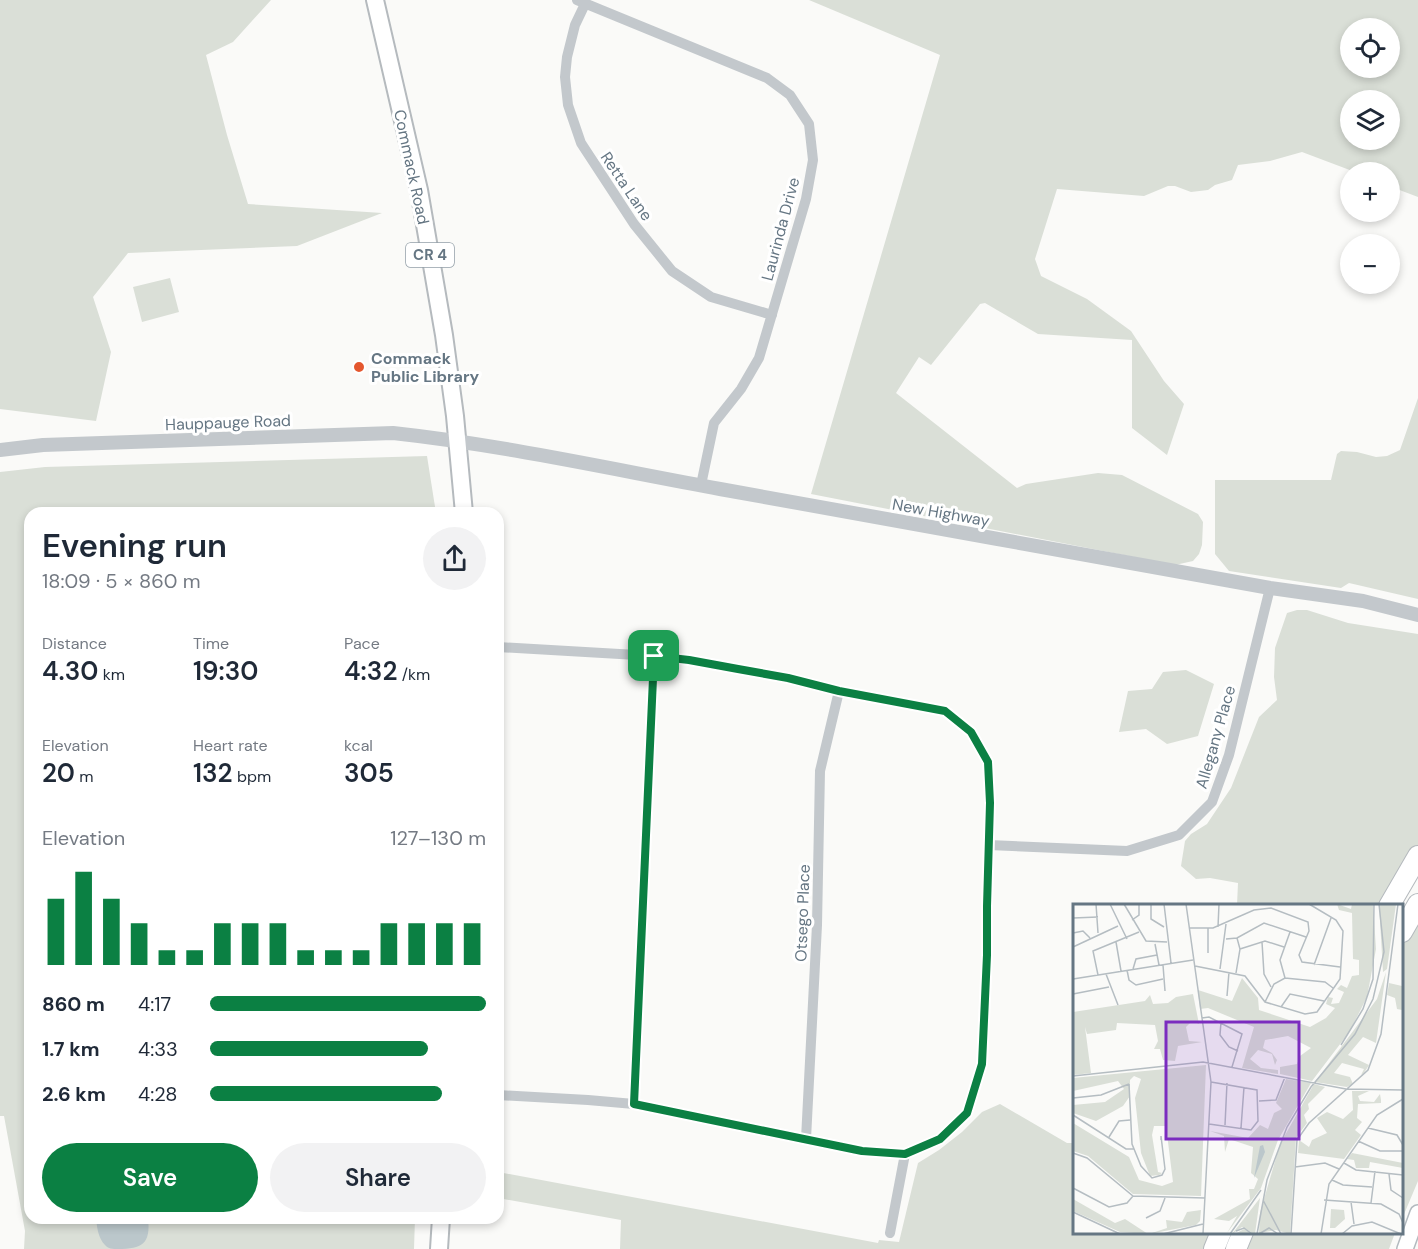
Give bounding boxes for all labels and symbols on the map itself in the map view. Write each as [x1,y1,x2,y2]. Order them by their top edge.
street label: Commack Road [389,108,434,226]
street label: Retta Lane [596,148,657,225]
street label: Laurinda Drive [757,175,804,283]
road number: CR 4 [406,243,454,267]
place label: Commack Public Library [371,348,480,387]
marker: Commack Public Library [352,360,366,374]
street label: Hauppauge Road [165,410,291,435]
street label: New Highway [891,494,991,531]
pin [628,630,679,681]
street label: Allegany Place [1191,683,1240,791]
street label: Otsego Place [790,864,815,962]
inset map [1073,904,1403,1234]

